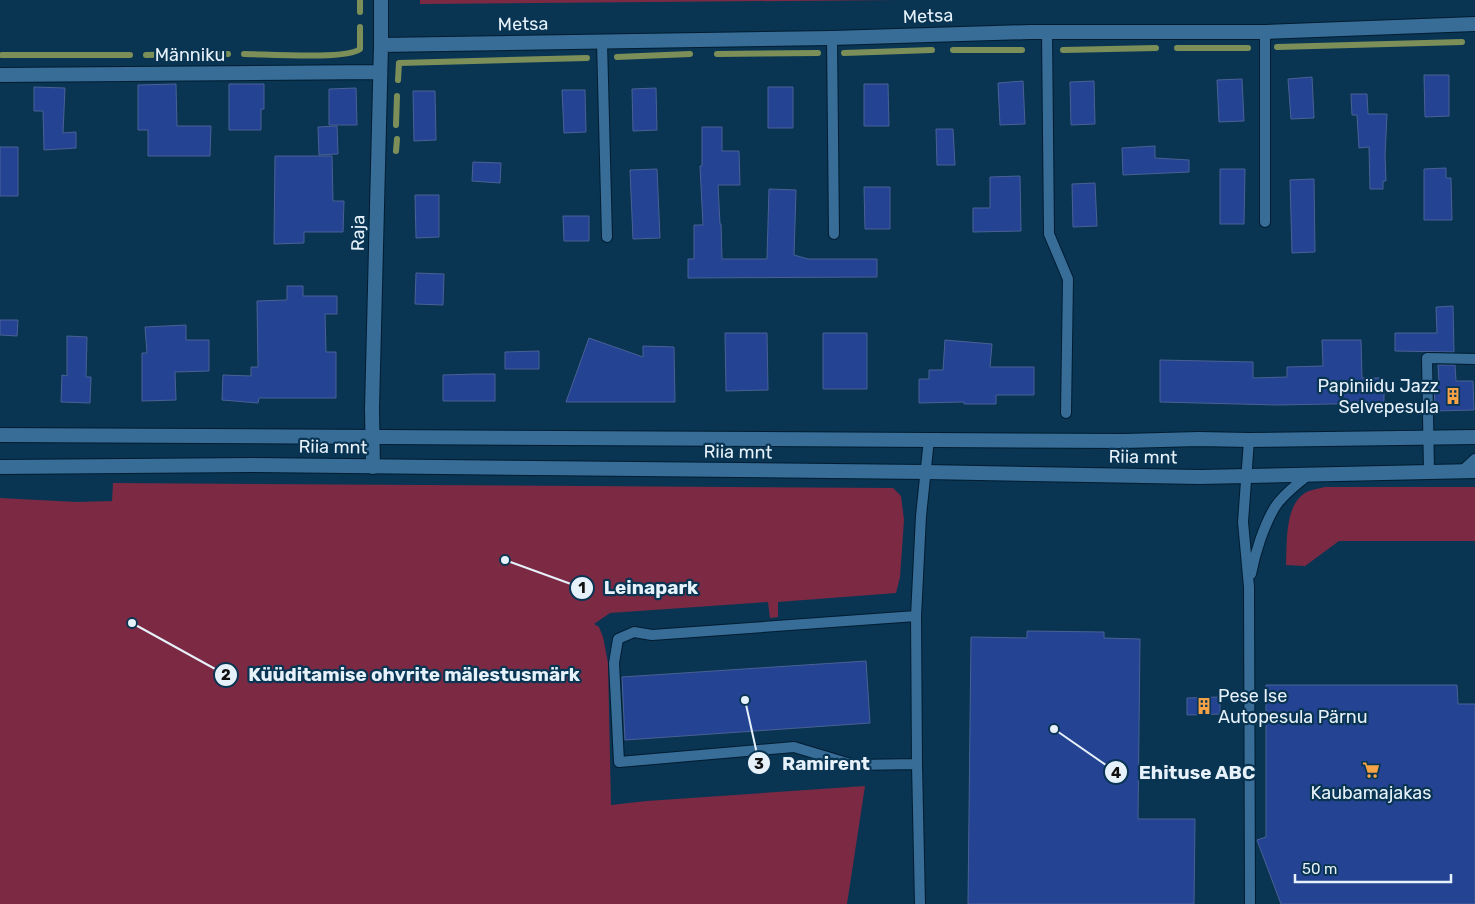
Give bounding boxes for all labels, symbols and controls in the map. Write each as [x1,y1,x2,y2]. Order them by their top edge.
street label: Metsa [902,4,954,28]
street label: Metsa [498,13,548,35]
street label: Männiku [155,44,225,66]
street label: Raja [347,215,369,251]
place label: Papiniidu Jazz Selvepesula [1317,375,1439,418]
building icon: Papiniidu Jazz Selvepesula [1443,386,1463,406]
street label: Riia mnt [298,435,368,459]
street label: Riia mnt [703,440,773,464]
street label: Riia mnt [1108,445,1178,469]
callout: Leinapark [569,571,708,605]
text: Leinapark [604,576,698,599]
text: 1 [578,579,586,597]
callout: Küüditamise ohvrite mälestusmärk [213,658,590,692]
text: Küüditamise ohvrite mälestusmärk [248,663,580,686]
text: 2 [221,666,231,684]
place label: Pese Ise Autopesula Pärnu [1218,685,1368,728]
building icon: Pese Ise Autopesula Pärnu [1194,696,1214,716]
callout: Ramirent [747,746,880,780]
text: Ramirent [782,752,870,775]
text: 3 [754,755,764,773]
callout: Ehituse ABC [1104,755,1266,789]
supermarket icon: Kaubamajakas [1361,760,1381,780]
text: Ehituse ABC [1139,761,1255,784]
text: 4 [1111,764,1121,782]
place label: Kaubamajakas [1311,782,1431,804]
scale bar [1295,852,1451,884]
text: 50 m [1302,860,1337,878]

